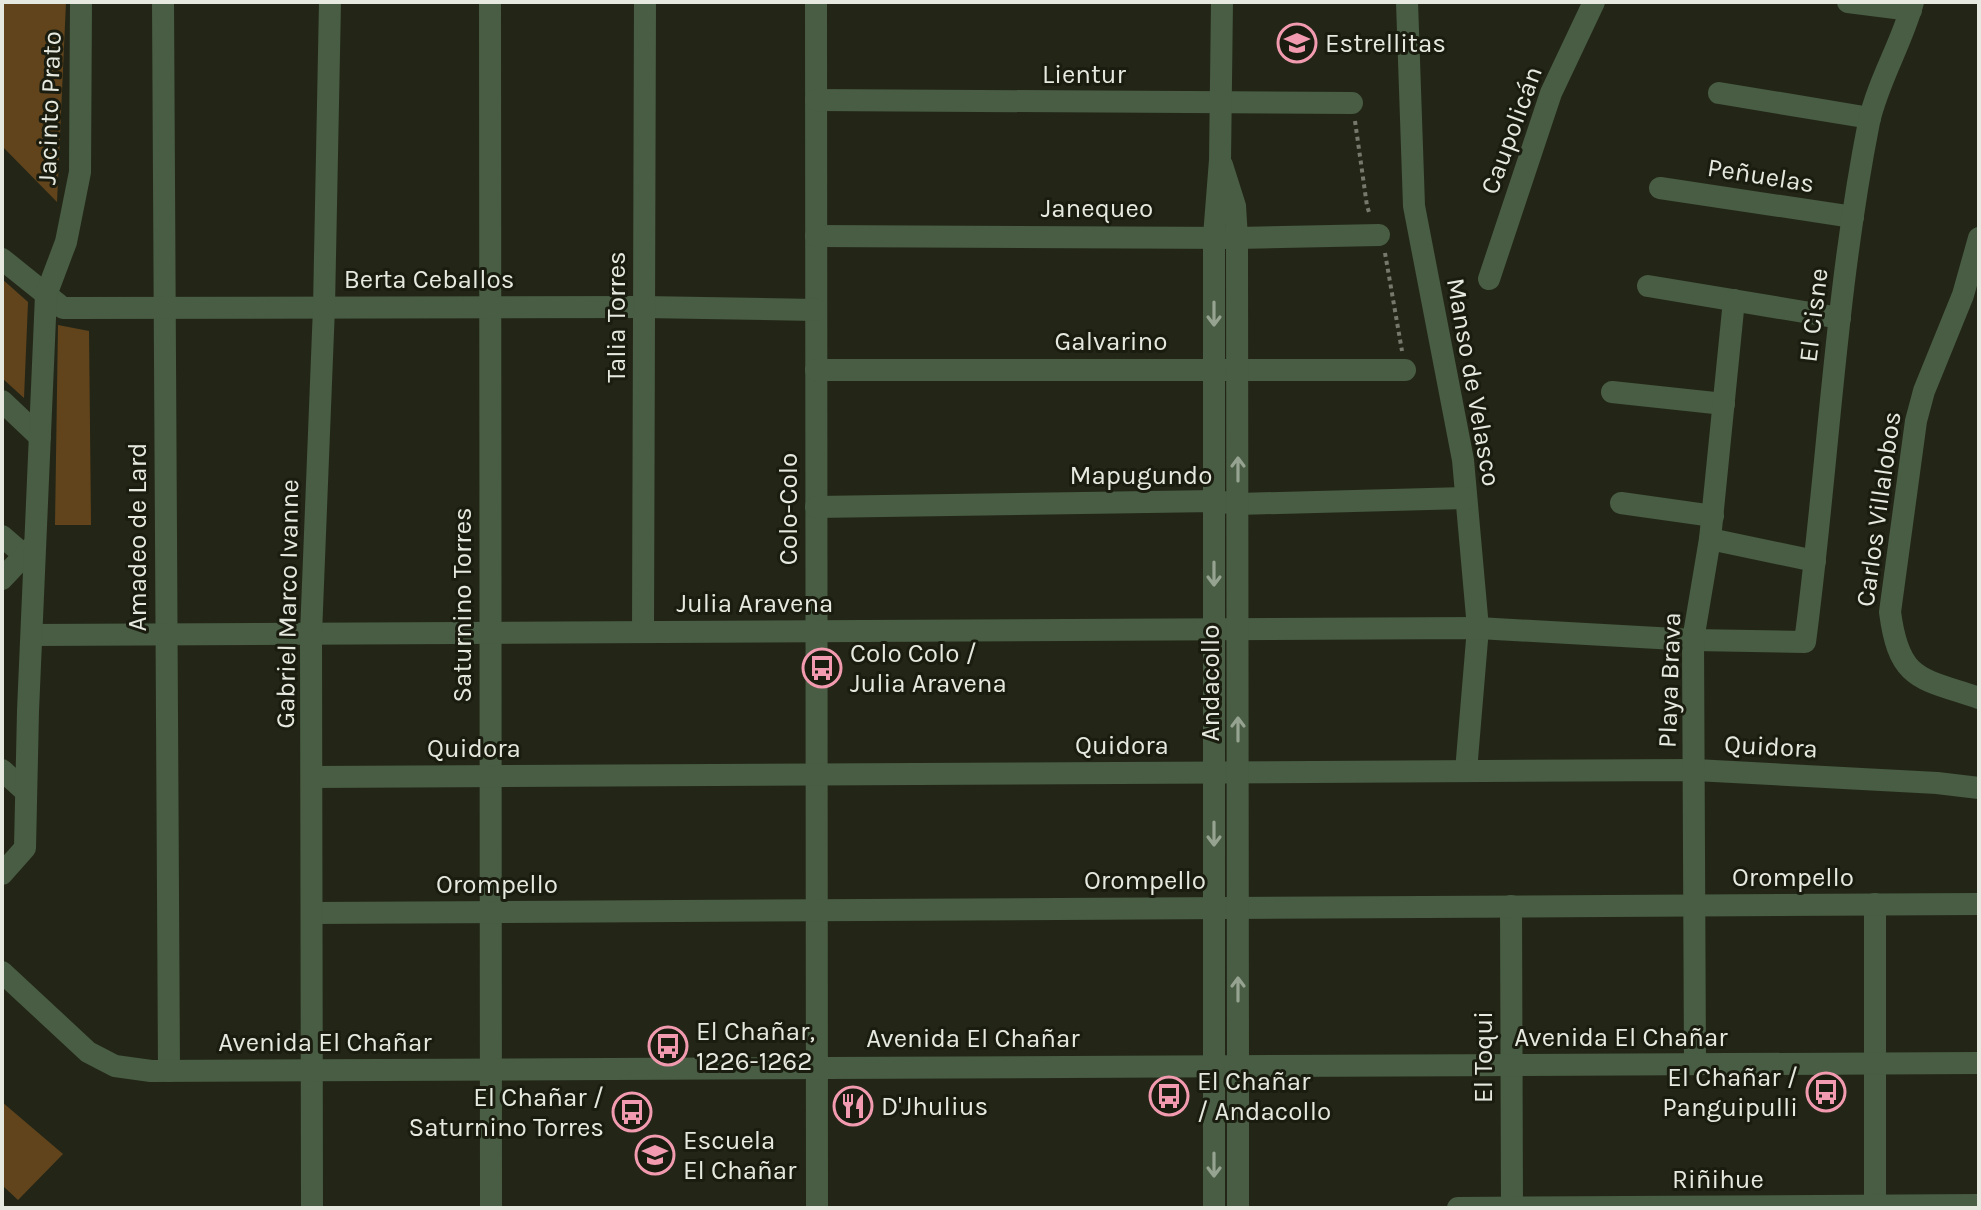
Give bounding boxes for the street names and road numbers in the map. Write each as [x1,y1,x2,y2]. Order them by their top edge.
street label: Jacinto Prato [31,31,68,185]
street label: Lientur [1042,59,1127,90]
street label: Caupolicán [1474,62,1549,198]
street label: Peñuelas [1705,152,1817,199]
street label: Janequeo [1041,193,1153,224]
street label: Talia Torres [601,251,632,383]
street label: Berta Ceballos [344,264,514,295]
street label: El Cisne [1792,266,1835,364]
street label: Manso de Velasco [1440,275,1507,489]
street label: Galvarino [1055,326,1167,357]
street label: Carlos Villalobos [1849,409,1908,609]
street label: Amadeo de Lard [122,443,153,631]
street label: Colo-Colo [773,453,804,565]
street label: Mapugundo [1069,460,1213,491]
street label: Gabriel Marco Ivanne [270,479,305,729]
street label: Saturnino Torres [447,507,478,703]
street label: Julia Aravena [677,588,833,619]
street label: Playa Brava [1652,612,1687,748]
street label: Andacollo [1195,625,1226,741]
street label: Quidora [1723,729,1819,764]
street label: Quidora [1075,730,1169,761]
street label: Quidora [427,733,521,764]
street label: Orompello [1732,862,1854,893]
street label: Orompello [1084,865,1206,896]
street label: Orompello [436,869,558,900]
street label: El Toqui [1468,1011,1499,1103]
street label: Avenida El Chañar [1514,1022,1728,1053]
street label: Avenida El Chañar [866,1023,1080,1054]
street label: Avenida El Chañar [218,1027,432,1058]
street label: Riñihue [1672,1164,1764,1195]

